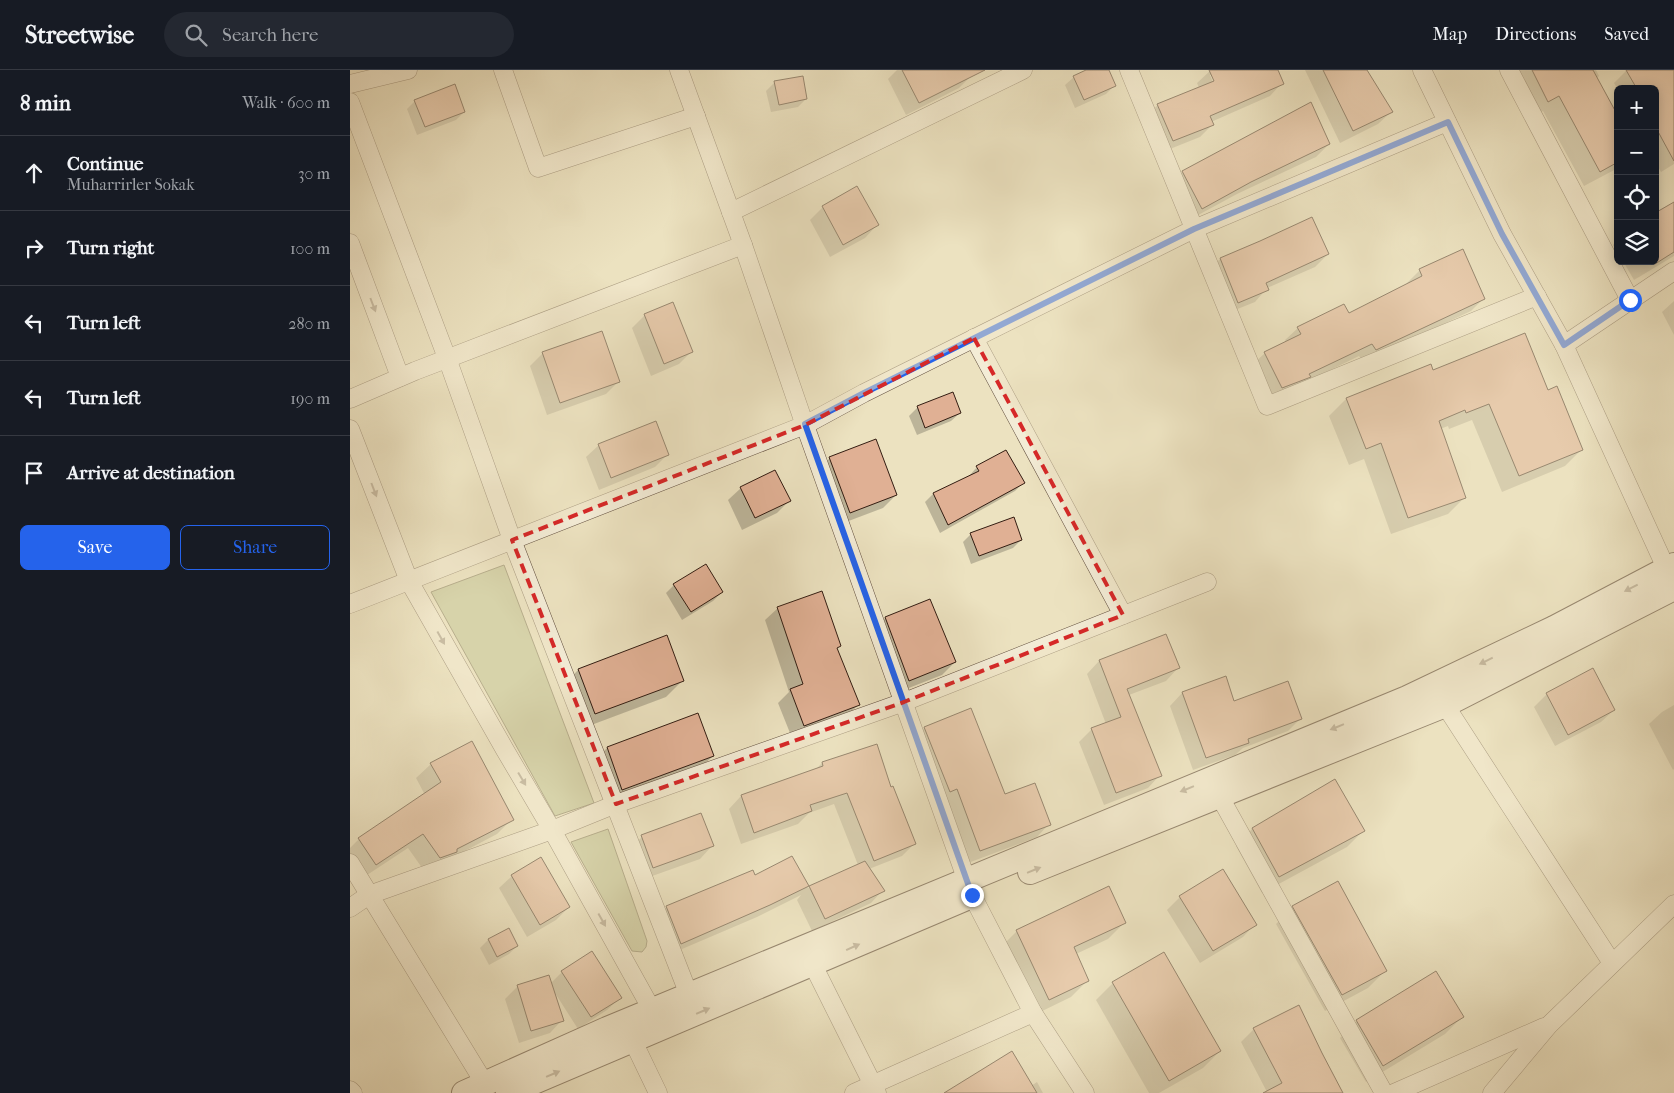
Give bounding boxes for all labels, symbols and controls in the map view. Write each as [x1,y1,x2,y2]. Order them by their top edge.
search box [164,12,514,57]
text: Streetwise [25,21,134,49]
icon: search [182,21,210,49]
text: Search here [222,24,318,46]
text: Map [1433,24,1467,45]
text: Directions [1495,24,1576,45]
text: Saved [1604,24,1649,45]
map controls [1614,85,1659,265]
button: + [1614,85,1659,130]
text: 8 min [20,91,71,115]
text: Walk · 600 m [242,93,330,112]
button: − [1614,130,1659,175]
text: Continue [67,153,143,175]
icon: ahead [20,159,48,187]
text: 30 m [298,164,330,183]
text: Muharrirler Sokak [67,175,195,194]
button: locate [1614,175,1659,220]
button: layers [1614,220,1659,265]
icon: right [20,234,48,262]
text: Turn right [67,237,154,259]
text: 100 m [290,239,330,258]
route start [1619,289,1642,312]
one-way arrow [369,298,377,313]
icon: left [20,309,48,337]
text: Turn left [67,312,141,334]
text: 280 m [288,314,330,333]
icon: left [20,384,48,412]
text: Turn left [67,387,141,409]
text: 190 m [290,389,330,408]
icon: arrive [20,459,48,487]
text: Arrive at destination [67,462,235,484]
one-way arrow [370,483,378,498]
button: Save [20,525,170,570]
button: Share [180,525,330,570]
one-way arrow [1624,584,1638,592]
one-way arrow [437,631,446,644]
one-way arrow [1479,657,1493,665]
one-way arrow [1330,724,1345,731]
one-way arrow [517,772,526,785]
one-way arrow [1179,785,1194,793]
one-way arrow [1027,866,1042,874]
route end [961,884,984,907]
one-way arrow [598,913,606,927]
one-way arrow [846,943,860,951]
one-way arrow [696,1007,711,1015]
one-way arrow [546,1070,560,1078]

